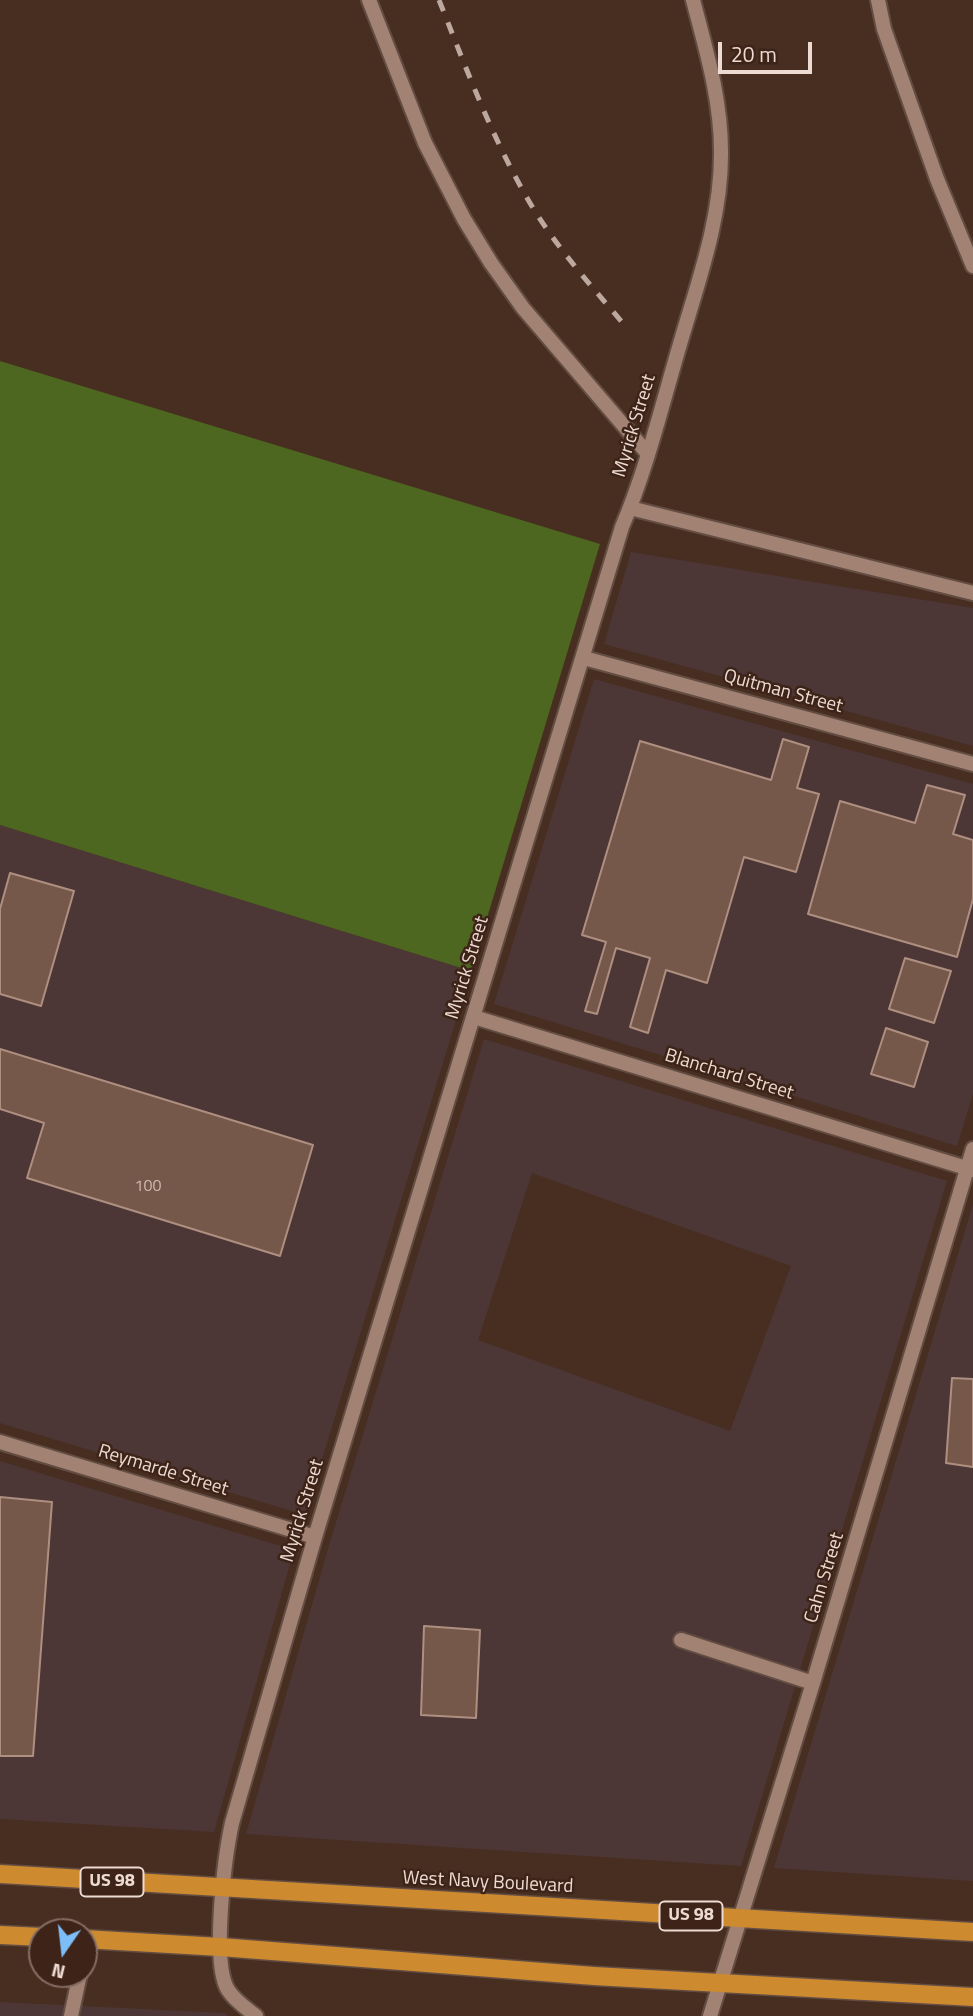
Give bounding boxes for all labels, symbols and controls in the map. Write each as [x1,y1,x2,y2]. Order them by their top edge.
scale bar [721,28,816,72]
text: 20 m [731,38,777,70]
street label: Myrick Street [609,372,661,480]
street label: Quitman Street [721,665,845,719]
street label: Myrick Street [442,914,494,1022]
street label: Blanchard Street [662,1045,796,1105]
house number: 100 [135,1177,161,1197]
street label: Reymarde Street [95,1440,231,1502]
street label: Myrick Street [277,1457,329,1565]
street label: Cahn Street [800,1530,850,1626]
street label: West Navy Boulevard [402,1867,574,1899]
road number: US 98 [80,1868,144,1896]
road number: US 98 [660,1902,722,1930]
north arrow [28,1918,98,1988]
text: N [48,1956,68,1988]

